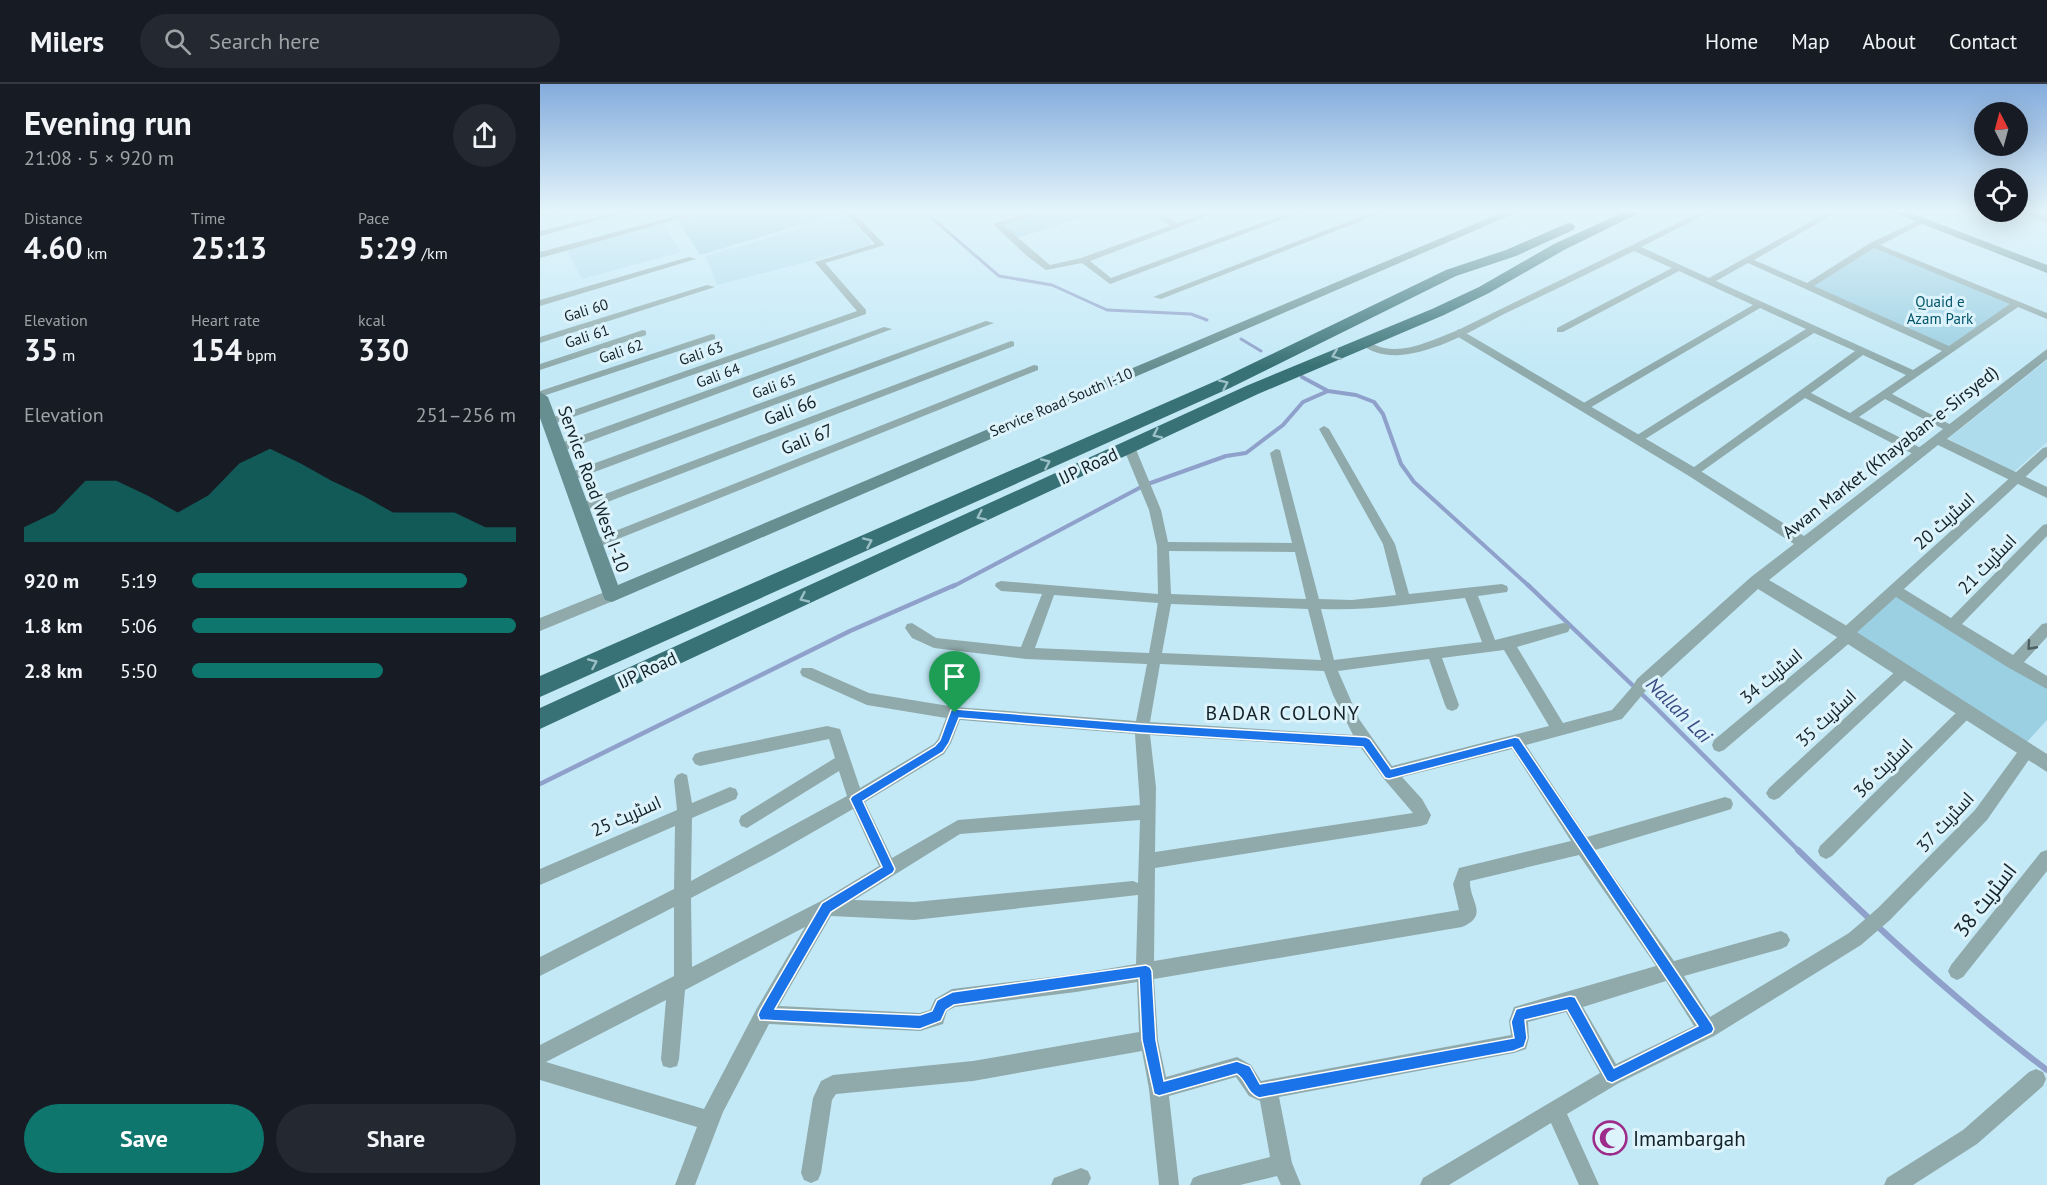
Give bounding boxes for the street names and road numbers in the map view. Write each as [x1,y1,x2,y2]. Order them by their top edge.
street label: Gali 60 [562,294,610,326]
street label: Gali 61 [562,320,612,352]
street label: Gali 62 [596,335,646,367]
street label: Gali 63 [676,337,726,369]
street label: Gali 64 [693,358,743,392]
street label: Awan Market (Khayaban-e-Sirsyed) [1778,361,2002,543]
street label: Service Road South I-10 [987,363,1135,441]
street label: Gali 65 [749,369,799,403]
street label: Gali 66 [760,390,820,430]
street label: Service Road West I-10 [553,403,635,576]
street label: Gali 67 [777,418,837,460]
street label: IJP Road [1055,442,1121,490]
street label: اسٹریٹ 20 [1909,488,1979,554]
street label: اسٹریٹ 21 [1953,529,2021,599]
street label: اسٹریٹ 34 [1735,643,1807,709]
street label: IJP Road [614,646,680,694]
street label: اسٹریٹ 35 [1791,684,1861,752]
street label: اسٹریٹ 36 [1849,734,1917,802]
street label: اسٹریٹ 37 [1911,787,1979,857]
street label: اسٹریٹ 25 [587,790,665,842]
street label: اسٹریٹ 38 [1948,858,2022,942]

